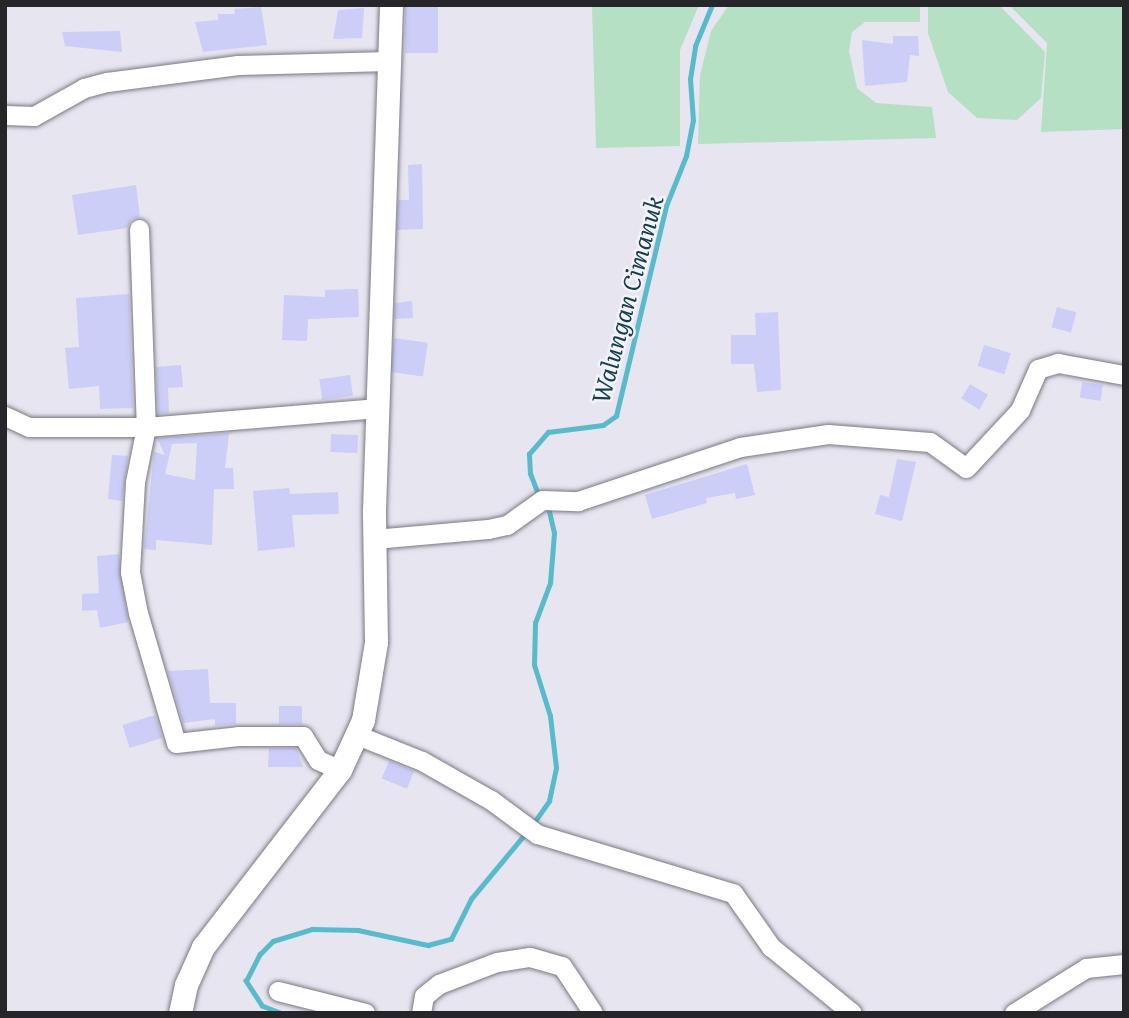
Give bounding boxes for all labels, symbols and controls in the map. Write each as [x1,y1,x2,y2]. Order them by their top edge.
water label: Walungan Cimanuk [584,192,668,406]

